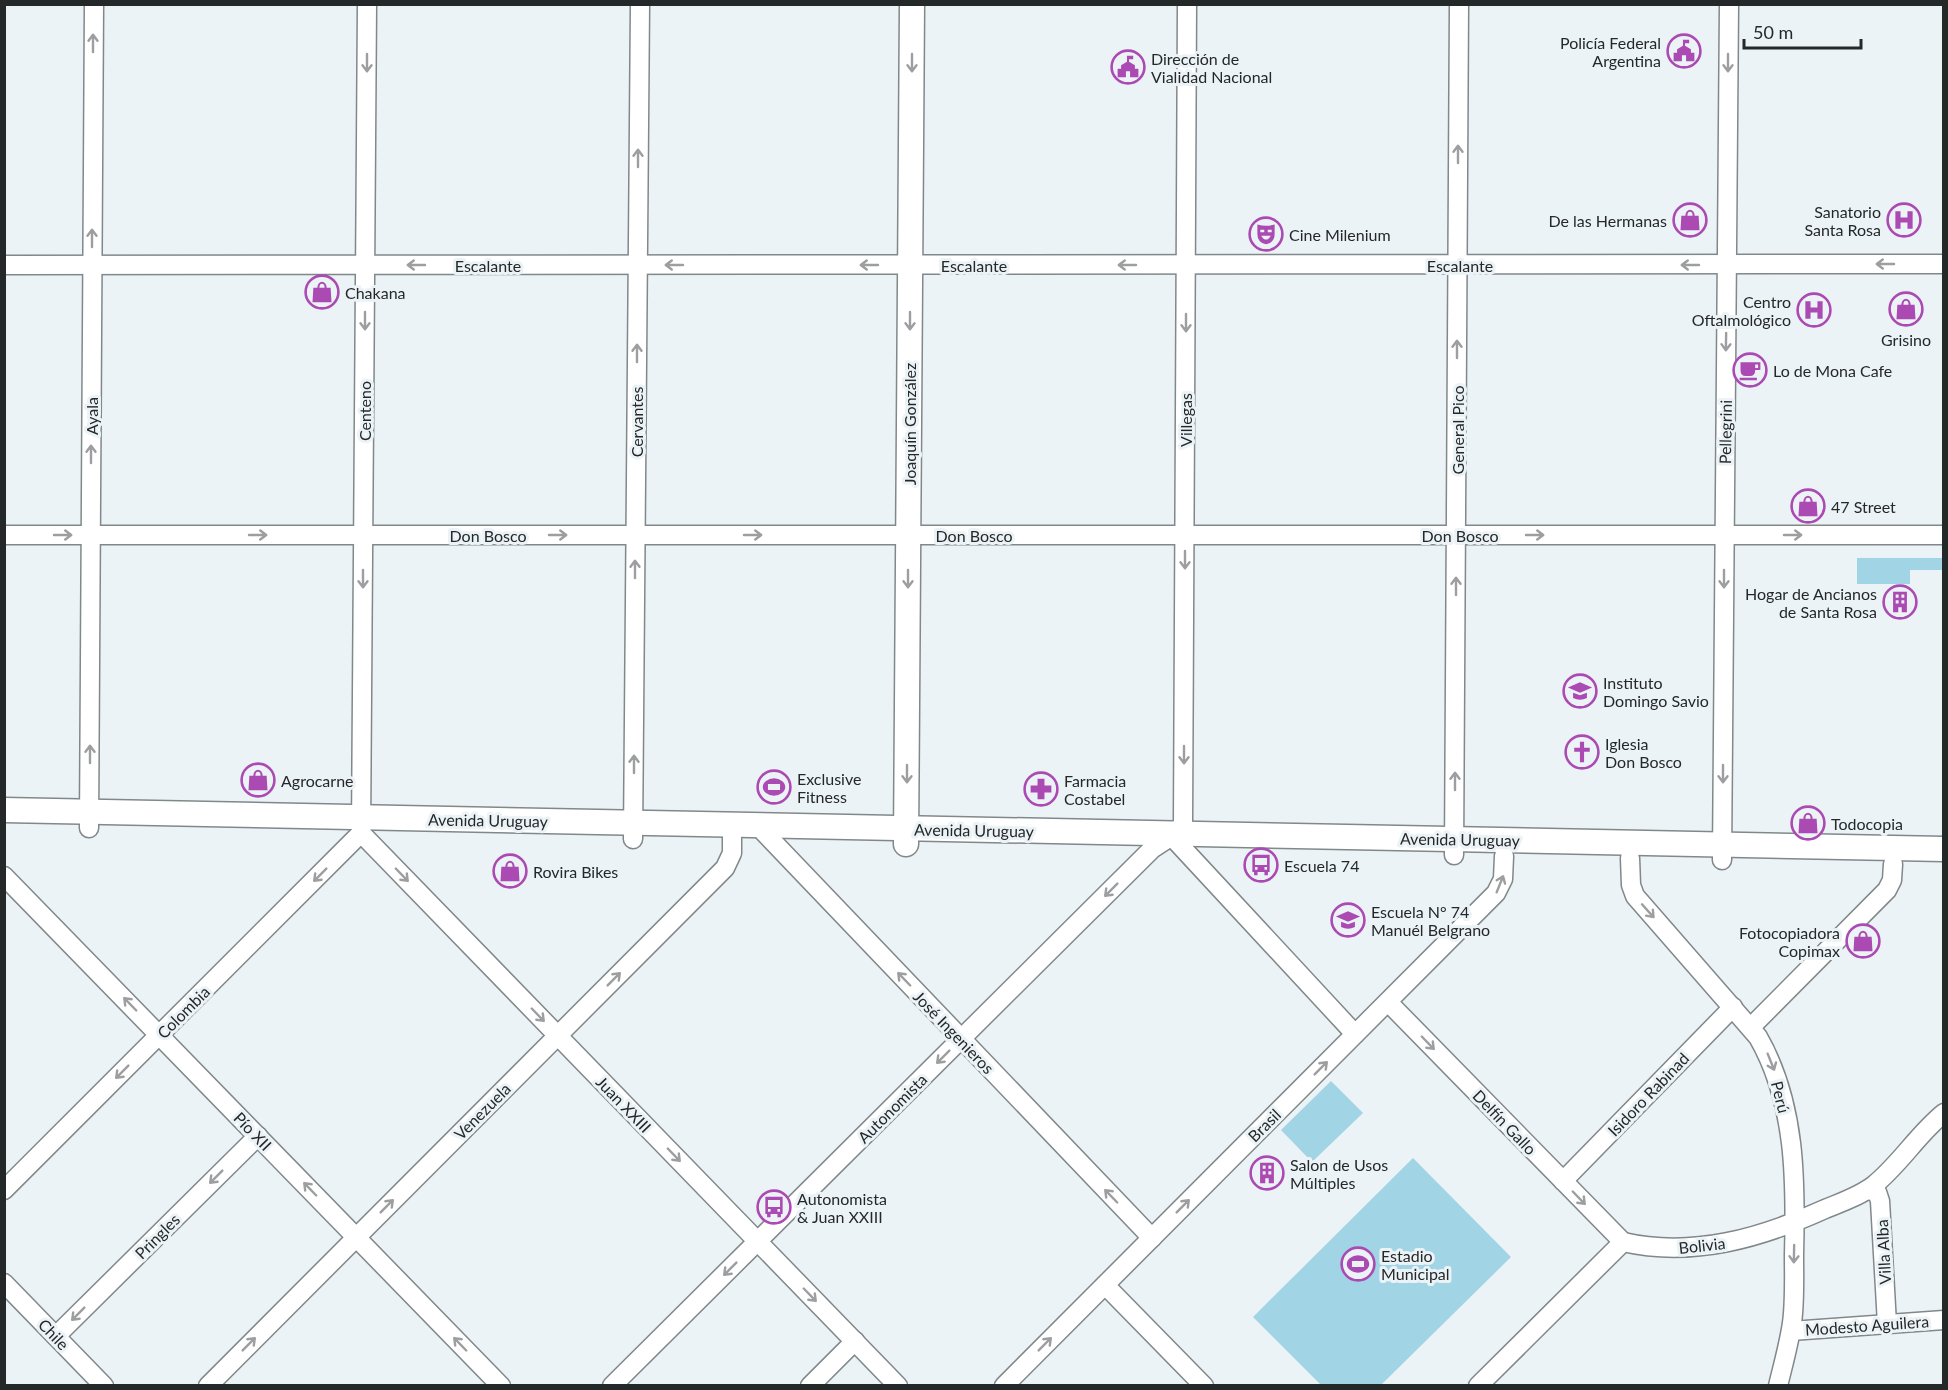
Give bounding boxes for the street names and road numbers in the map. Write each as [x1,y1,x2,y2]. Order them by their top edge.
street label: Escalante [455,256,521,275]
street label: Escalante [941,256,1007,275]
street label: Escalante [1427,256,1493,275]
street label: Joaquín González [900,363,919,485]
street label: Centeno [355,381,374,441]
street label: General Pico [1448,386,1467,474]
street label: Cervantes [627,387,646,457]
street label: Villegas [1176,393,1195,447]
street label: Ayala [82,397,101,435]
street label: Pellegrini [1715,400,1735,464]
street label: Don Bosco [450,526,526,545]
street label: Don Bosco [936,526,1012,545]
street label: Don Bosco [1422,526,1498,545]
street label: Avenida Uruguay [428,809,549,831]
street label: Avenida Uruguay [914,819,1035,841]
street label: Avenida Uruguay [1400,828,1521,850]
street label: Colombia [153,982,213,1042]
street label: José Ingenieros [910,987,998,1077]
street label: Isidoro Rabinad [1604,1048,1692,1140]
street label: Autonomista [853,1069,931,1147]
street label: Juan XXIII [593,1072,655,1136]
street label: Venezuela [450,1079,514,1143]
street label: Perú [1768,1079,1794,1115]
street label: Delfín Gallo [1469,1086,1541,1158]
street label: Brasil [1244,1105,1284,1145]
street label: Pío XII [230,1108,276,1154]
street label: Pringles [131,1210,183,1262]
street label: Villa Alba [1872,1219,1894,1285]
street label: Bolivia [1678,1233,1726,1257]
street label: Modesto Aguilera [1804,1311,1930,1339]
street label: Chile [35,1315,73,1353]

